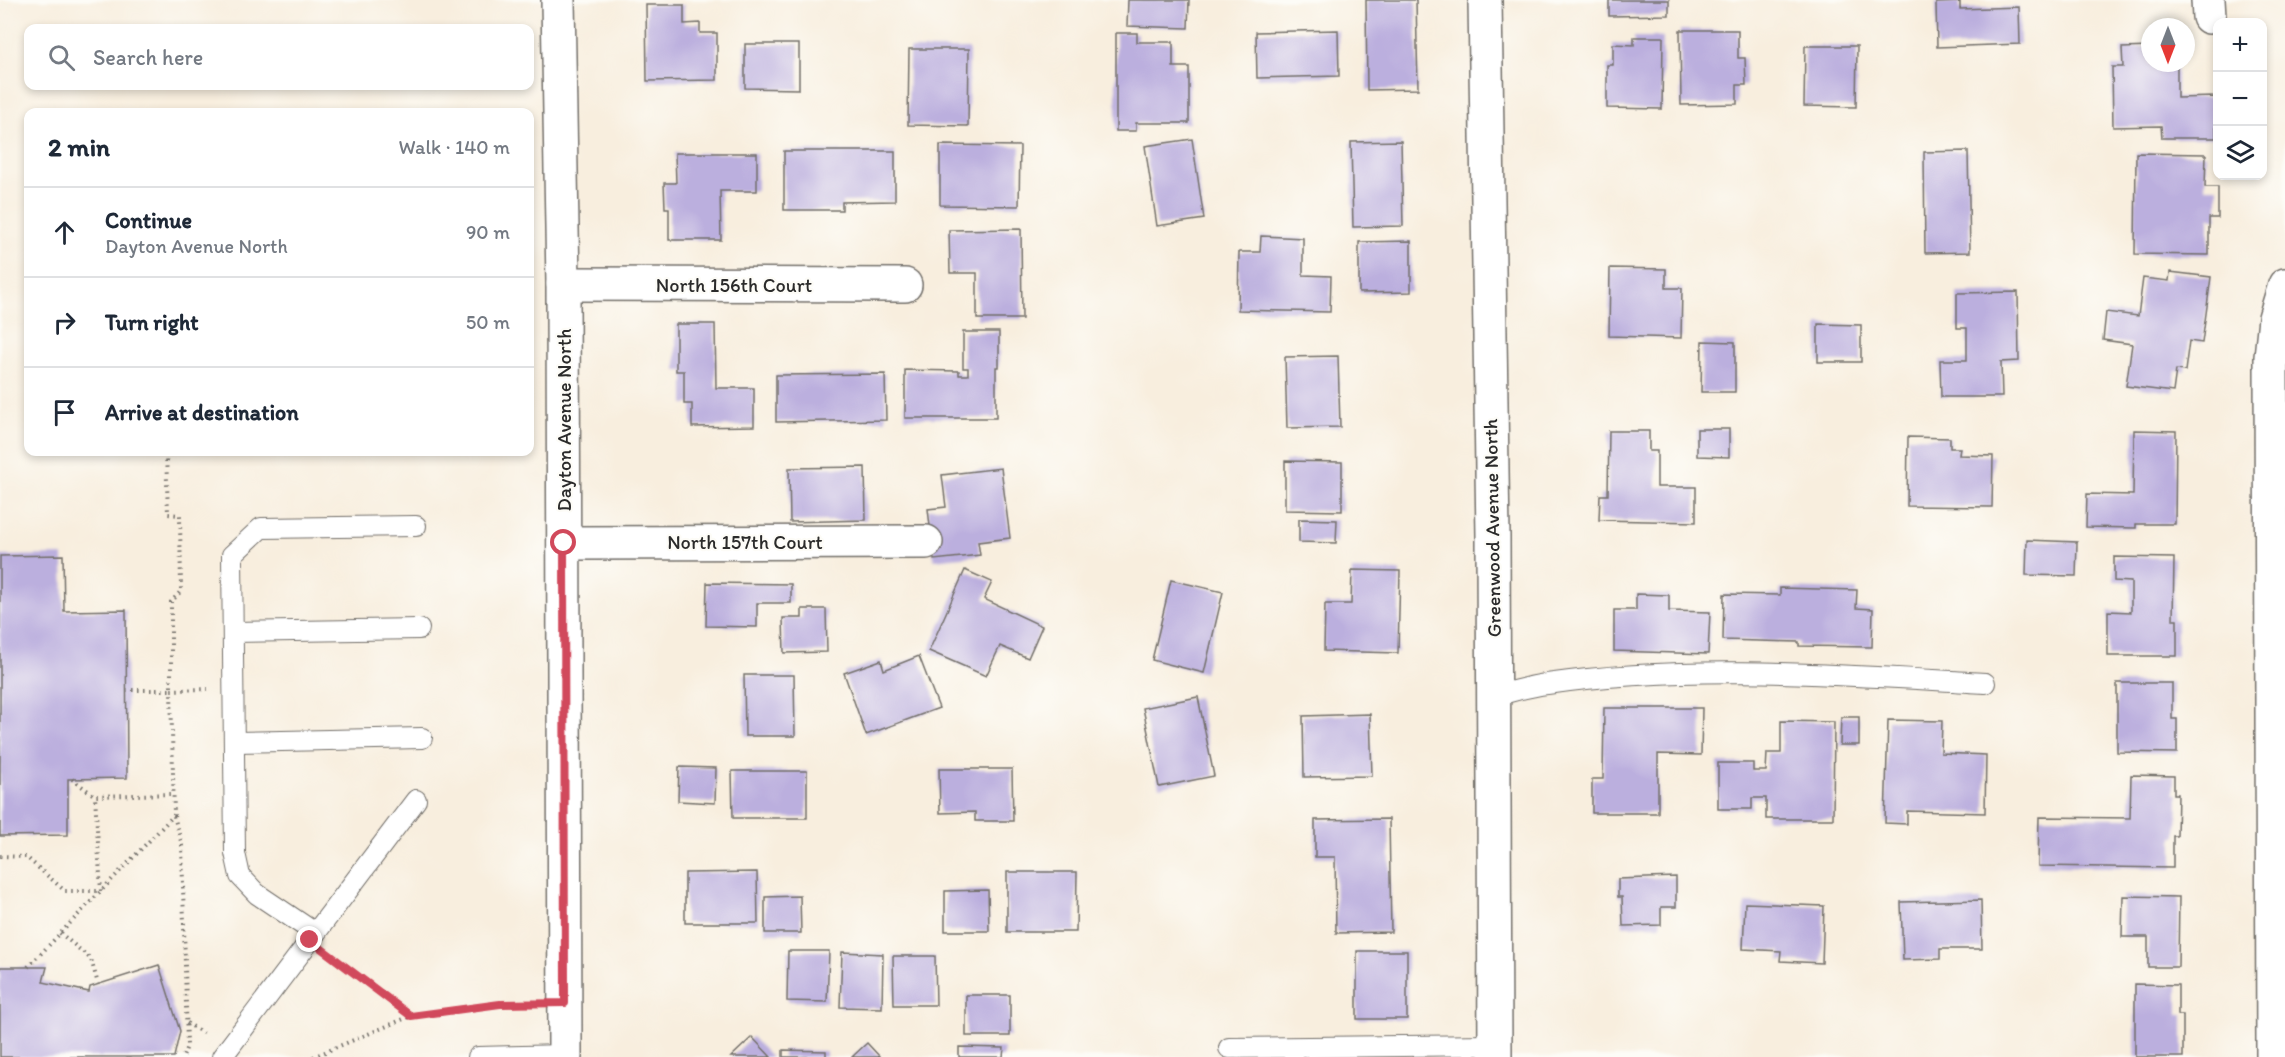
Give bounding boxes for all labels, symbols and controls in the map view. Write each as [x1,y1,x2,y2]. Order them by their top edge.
north arrow [2141,18,2195,72]
map controls [2213,18,2267,180]
button: + [2213,18,2267,72]
search box [24,24,534,90]
icon: search [45,41,78,74]
text: Search here [93,44,203,71]
button: − [2213,72,2267,126]
button: layers [2213,126,2267,180]
text: 2 min [48,131,110,163]
text: Walk · 140 m [399,135,510,159]
text: Continue [105,207,192,234]
icon: ahead [48,216,81,249]
text: 90 m [466,220,510,244]
text: Dayton Avenue North [105,234,288,258]
street label: North 156th Court [656,273,812,297]
icon: right [48,306,81,339]
text: Turn right [105,309,199,336]
text: 50 m [466,310,510,334]
street label: Dayton Avenue North [552,329,576,511]
icon: arrive [48,396,81,429]
text: Arrive at destination [105,399,299,426]
street label: Greenwood Avenue North [1478,418,1506,638]
route start [550,529,576,555]
street label: North 157th Court [667,530,823,554]
route end [296,926,322,952]

